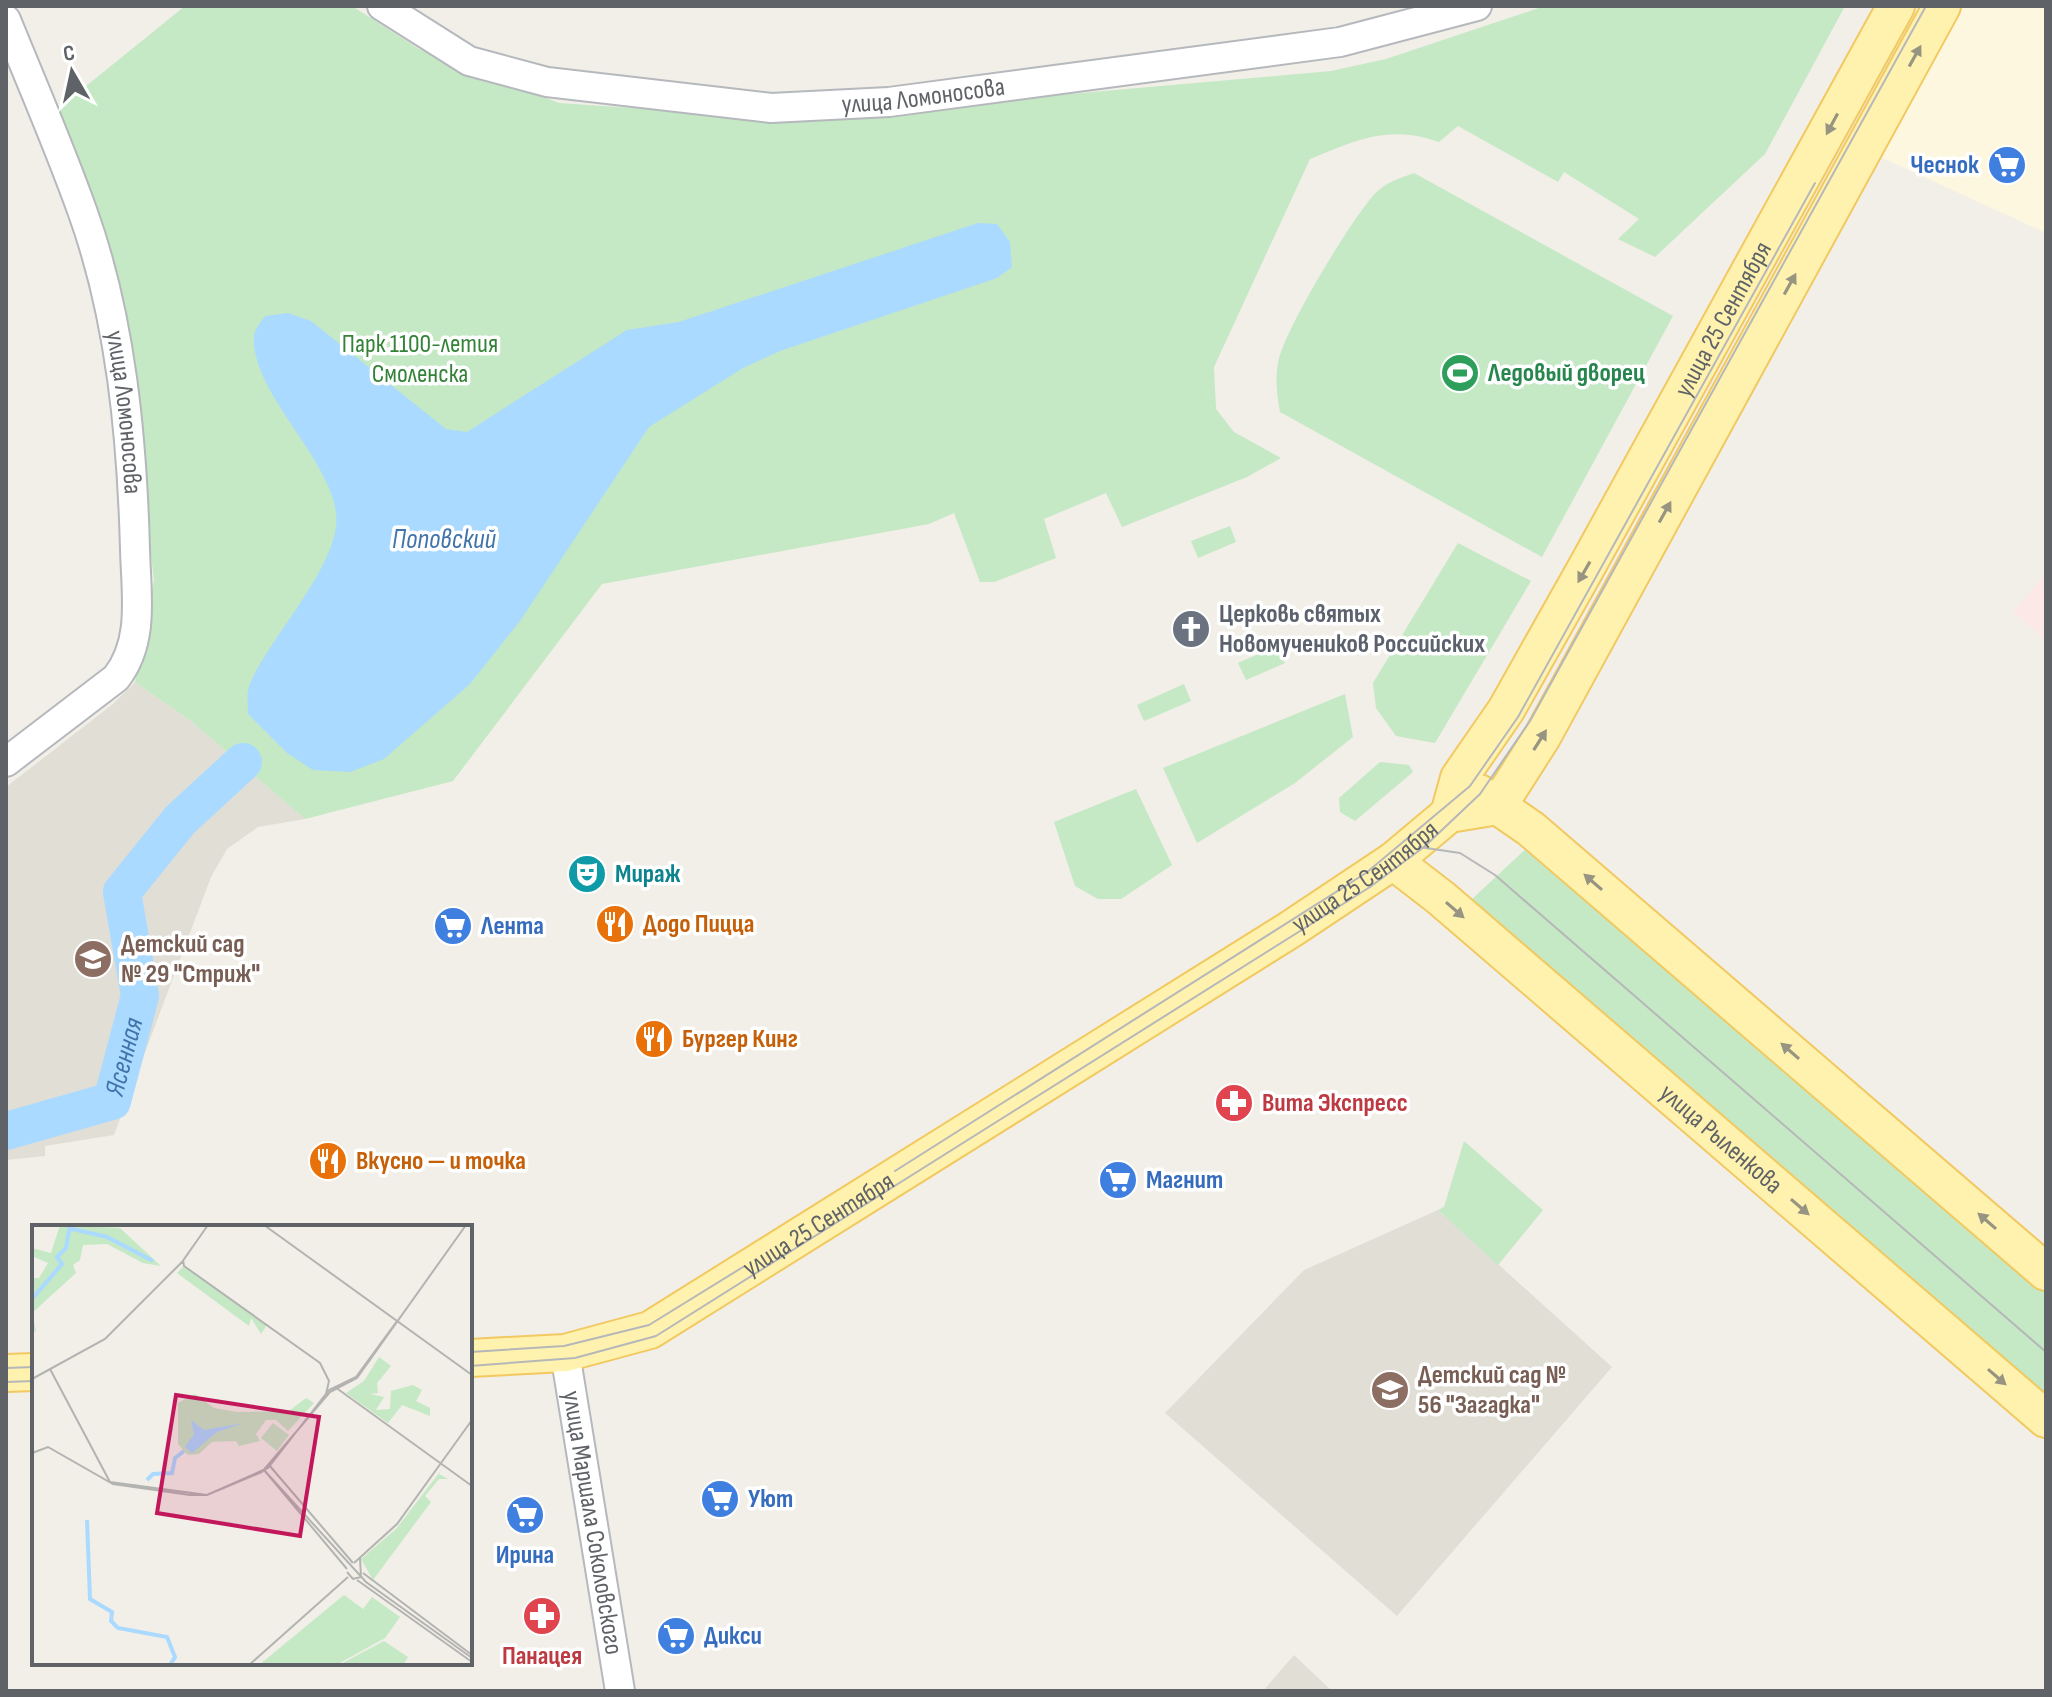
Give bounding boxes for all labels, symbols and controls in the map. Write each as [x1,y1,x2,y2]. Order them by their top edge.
north arrow [32,32,112,112]
text: С [61,40,77,68]
one-way arrow [1907,45,1921,67]
street label: улица Ломоносова [841,71,1007,120]
one-way arrow [1826,112,1839,135]
supermarket icon: Чеснок [1986,144,2028,186]
place label: Чеснок [1910,150,1979,181]
street label: улица 25 Сентября [1668,236,1778,402]
one-way arrow [1782,273,1796,295]
street label: улица Ломоносова [99,328,148,495]
park label: Парк 1100-летия Смоленска [342,329,498,390]
sports icon: Ледовый дворец [1439,352,1481,394]
place label: Ледовый дворец [1487,358,1645,389]
one-way arrow [1658,501,1672,523]
water label: Поповский [392,523,497,556]
one-way arrow [1577,561,1591,583]
place label: Церковь святых Новомучеников Российских [1219,599,1485,660]
church icon: Церковь святых Новомучеников Российских [1170,608,1212,650]
one-way arrow [1533,729,1547,751]
street label: улица 25 Сентября [1286,814,1445,939]
theatre icon: Мираж [566,853,608,895]
place label: Мираж [615,859,681,890]
one-way arrow [1583,874,1603,891]
one-way arrow [1444,901,1464,918]
restaurant icon: Додо Пицца [594,903,636,945]
supermarket icon: Лента [432,905,474,947]
place label: Додо Пицца [643,909,754,940]
place label: Лента [480,911,544,942]
place label: Детский сад № 29 "Стриж" [121,929,260,990]
school or university icon: Детский сад № 29 "Стриж" [72,938,114,980]
water label: Ясенная [97,1014,150,1100]
restaurant icon: Бургер Кинг [633,1018,675,1060]
place label: Бургер Кинг [682,1024,798,1055]
one-way arrow [1780,1043,1799,1061]
street label: улица Рыленкова [1653,1078,1789,1201]
pharmacy icon: Вита Экспресс [1213,1082,1255,1124]
place label: Вита Экспресс [1262,1088,1408,1119]
restaurant icon: Вкусно — и точка [307,1140,349,1182]
place label: Вкусно — и точка [356,1146,526,1177]
supermarket icon: Магнит [1097,1159,1139,1201]
place label: Магнит [1146,1165,1223,1196]
street label: улица 25 Сентября [737,1166,900,1283]
one-way arrow [1790,1198,1810,1215]
one-way arrow [1977,1213,1997,1230]
inset map [32,1225,472,1665]
place label: Детский сад № 56 "Загадка" [1418,1360,1566,1421]
one-way arrow [1987,1368,2007,1385]
school or university icon: Детский сад № 56 "Загадка" [1369,1369,1411,1411]
street label: улица Маршала Соколовского [556,1389,629,1657]
supermarket icon: Уют [699,1478,741,1520]
place label: Уют [748,1484,793,1515]
supermarket icon: Ирина [504,1494,546,1536]
place label: Ирина [496,1540,554,1571]
pharmacy icon: Панацея [521,1595,563,1637]
supermarket icon: Дикси [655,1615,697,1657]
place label: Дикси [704,1621,762,1652]
place label: Панацея [502,1641,582,1672]

